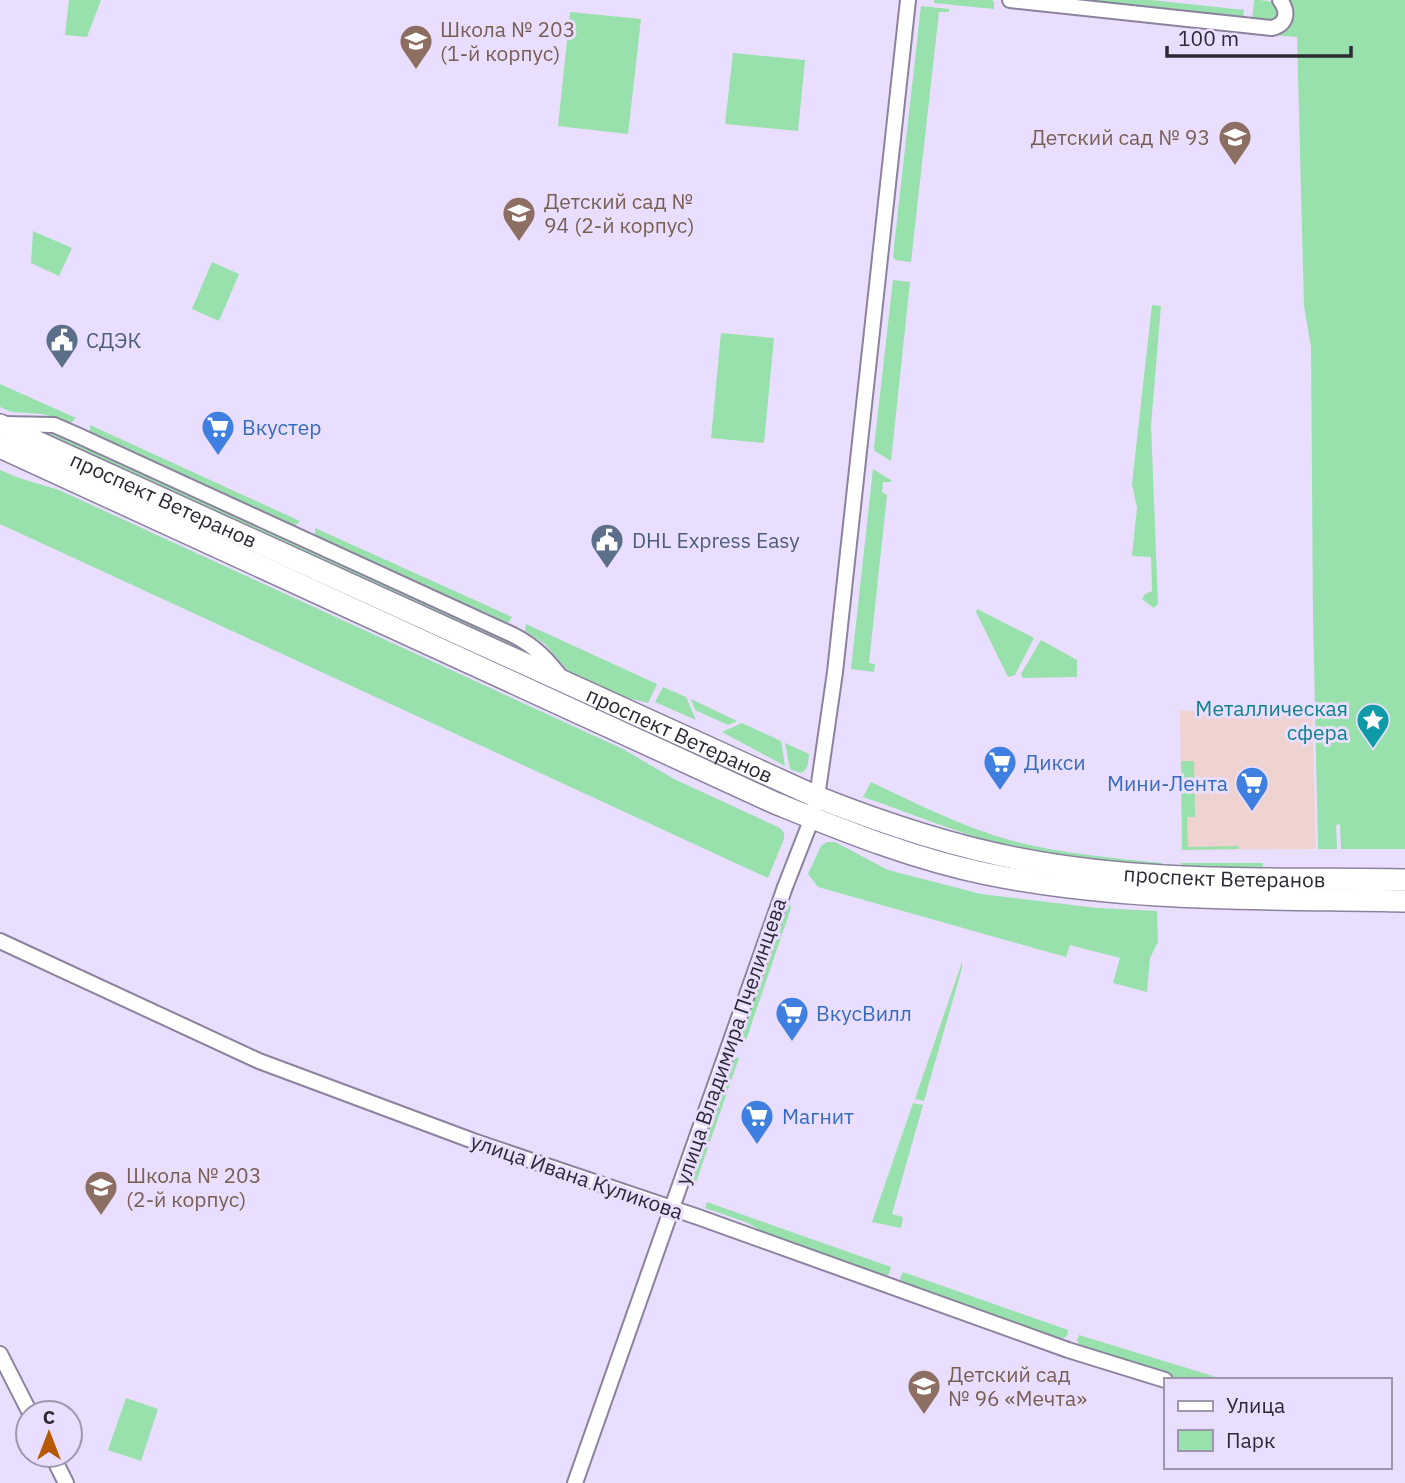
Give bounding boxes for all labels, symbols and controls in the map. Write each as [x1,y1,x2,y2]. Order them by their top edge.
scale bar [1167,14,1351,58]
place label: Школа № 203 (1-й корпус) [440,15,575,67]
school or university icon: Школа № 203 (1-й корпус) [397,22,435,71]
text: 100 m [1178,24,1239,52]
school or university icon: Детский сад № 93 [1216,118,1254,167]
place label: Детский сад № 93 [1031,123,1210,151]
place label: Детский сад № 94 (2-й корпус) [544,187,694,239]
school or university icon: Детский сад № 94 (2-й корпус) [500,194,538,243]
public building icon: СДЭК [43,321,81,370]
place label: СДЭК [86,326,141,354]
supermarket icon: Вкустер [199,408,237,457]
place label: Вкустер [242,413,321,441]
street label: проспект Ветеранов [66,445,262,554]
public building icon: DHL Express Easy [588,521,626,570]
place label: DHL Express Easy [632,526,800,554]
street label: проспект Ветеранов [582,680,778,789]
place label: Металлическая сфера [1195,694,1348,746]
place icon: Металлическая сфера [1354,701,1392,750]
supermarket icon: Дикси [981,743,1019,792]
place label: Дикси [1024,748,1086,776]
supermarket icon: Мини-Лента [1233,764,1271,813]
place label: Мини-Лента [1107,769,1228,797]
street label: проспект Ветеранов [1123,859,1326,893]
street label: улица Владимира Пчелинцева [668,894,792,1188]
supermarket icon: ВкусВилл [773,994,811,1043]
place label: ВкусВилл [816,999,912,1027]
supermarket icon: Магнит [738,1097,776,1146]
place label: Магнит [782,1102,854,1130]
street label: улица Ивана Куликова [467,1126,687,1226]
place label: Школа № 203 (2-й корпус) [126,1161,261,1213]
school or university icon: Школа № 203 (2-й корпус) [82,1168,120,1217]
place label: Детский сад № 96 «Мечта» [948,1360,1087,1412]
school or university icon: Детский сад № 96 «Мечта» [905,1367,943,1416]
legend [1164,1378,1391,1469]
text: Улица [1226,1391,1285,1419]
north arrow [14,1399,84,1469]
text: С [43,1405,55,1429]
text: Парк [1226,1426,1276,1454]

